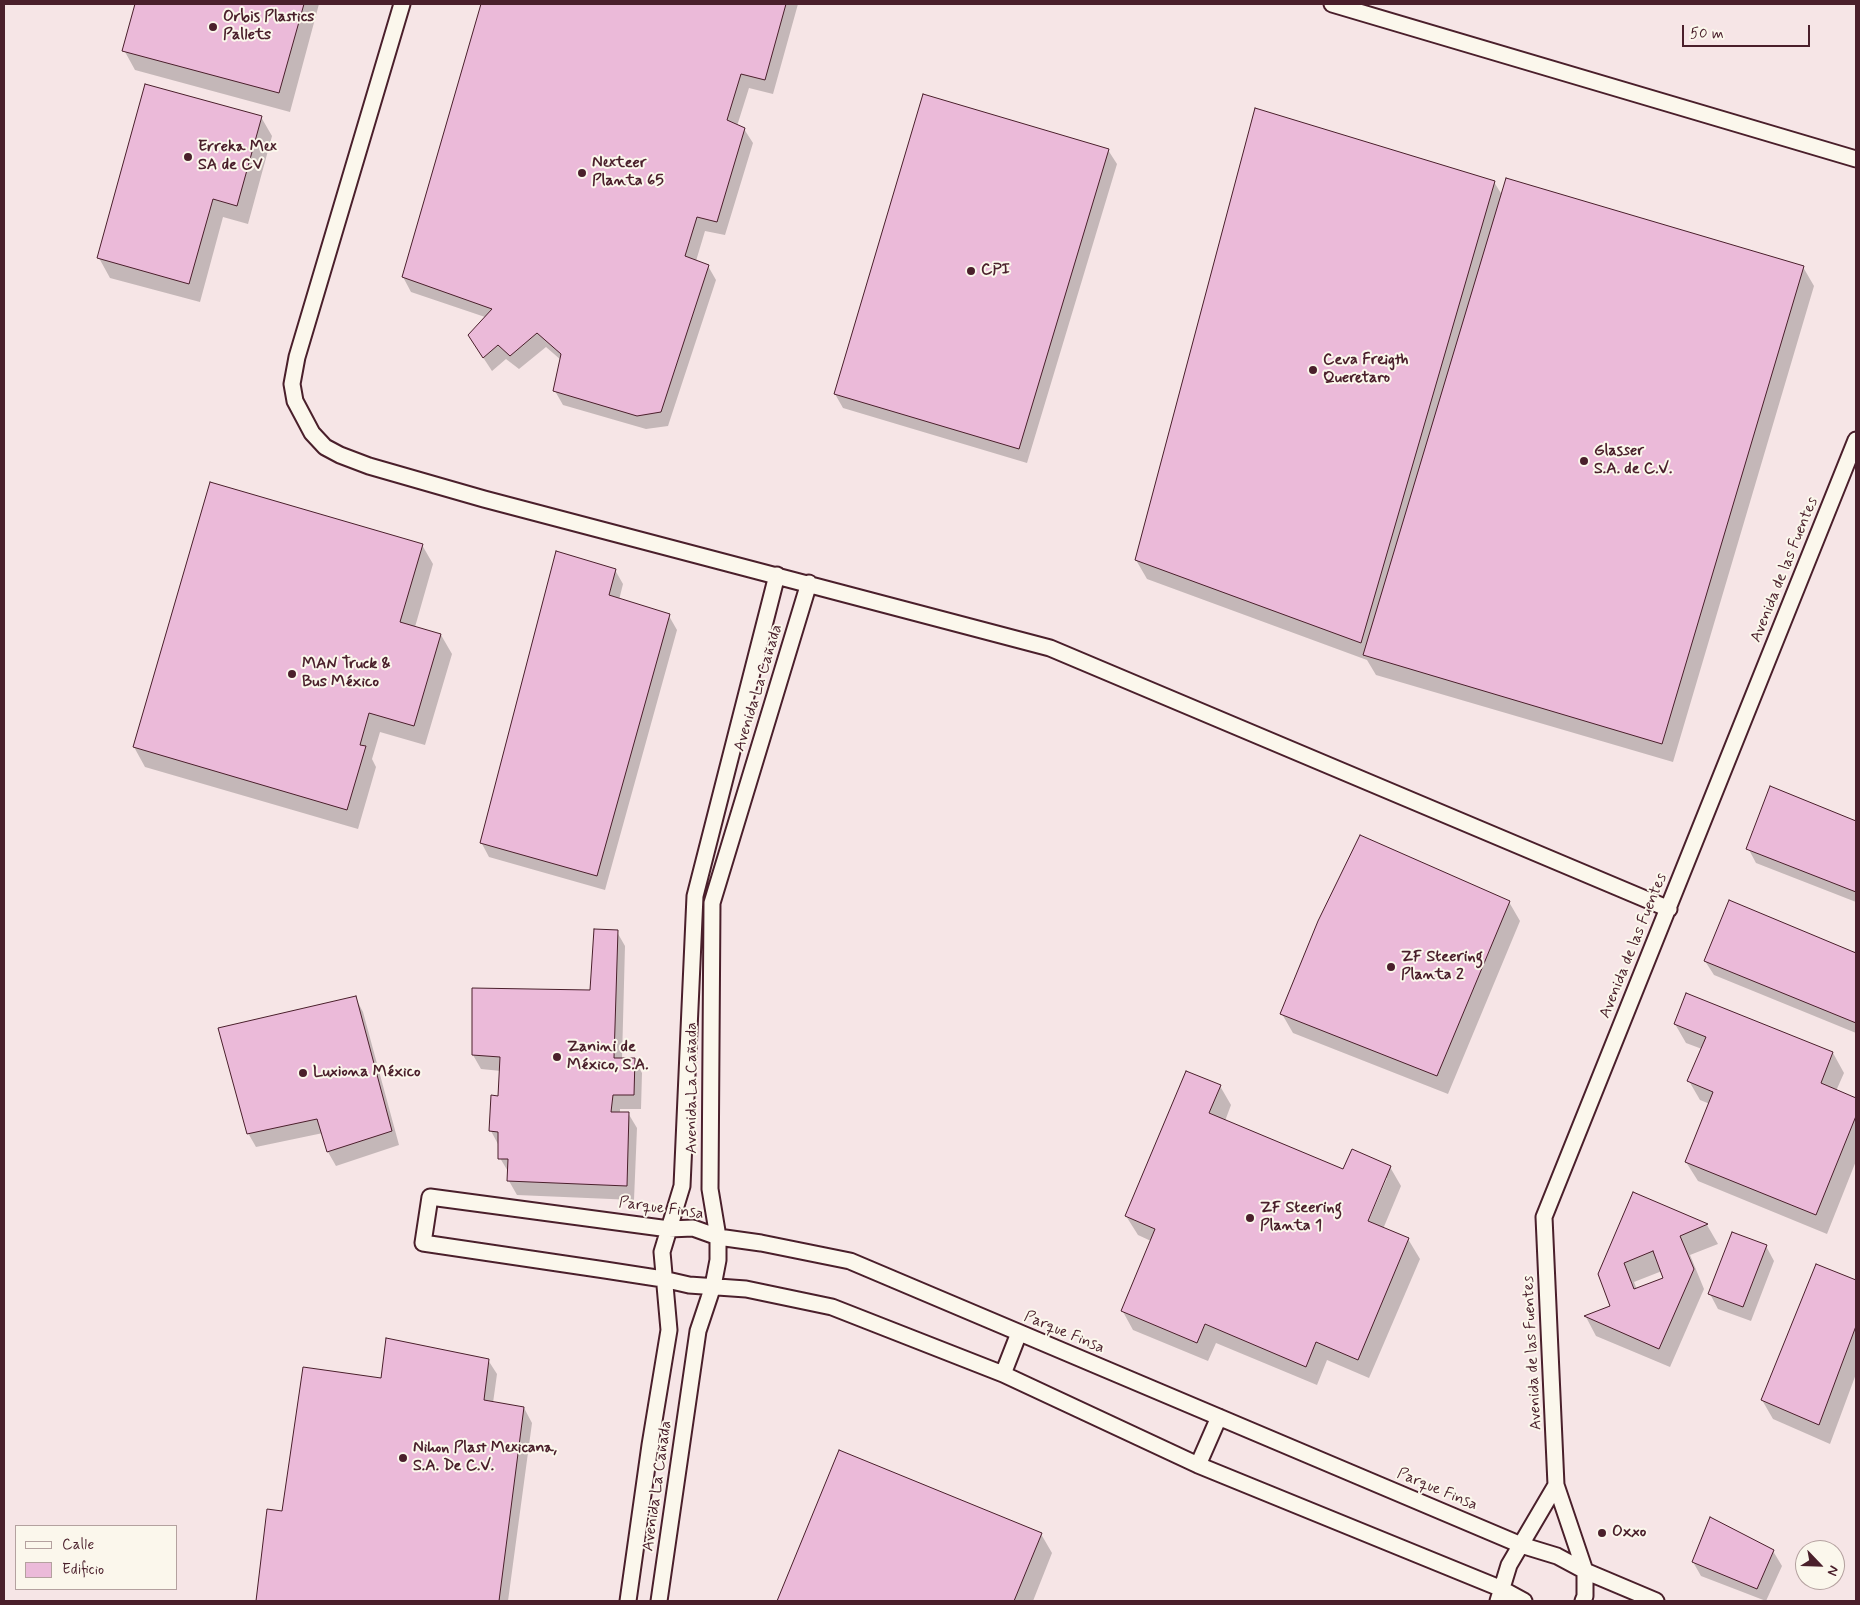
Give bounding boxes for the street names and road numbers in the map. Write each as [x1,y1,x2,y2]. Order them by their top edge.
street label: Avenida de las Fuentes [1747,495,1823,645]
street label: Avenida La Cañada [731,622,787,754]
street label: Avenida de las Fuentes [1596,871,1672,1021]
street label: Avenida La Cañada [683,1022,703,1154]
street label: Parque Finsa [617,1194,705,1224]
street label: Avenida de las Fuentes [1519,1275,1547,1431]
street label: Parque Finsa [1021,1307,1107,1359]
street label: Avenida La Cañada [639,1419,677,1553]
street label: Parque Finsa [1394,1464,1480,1516]

